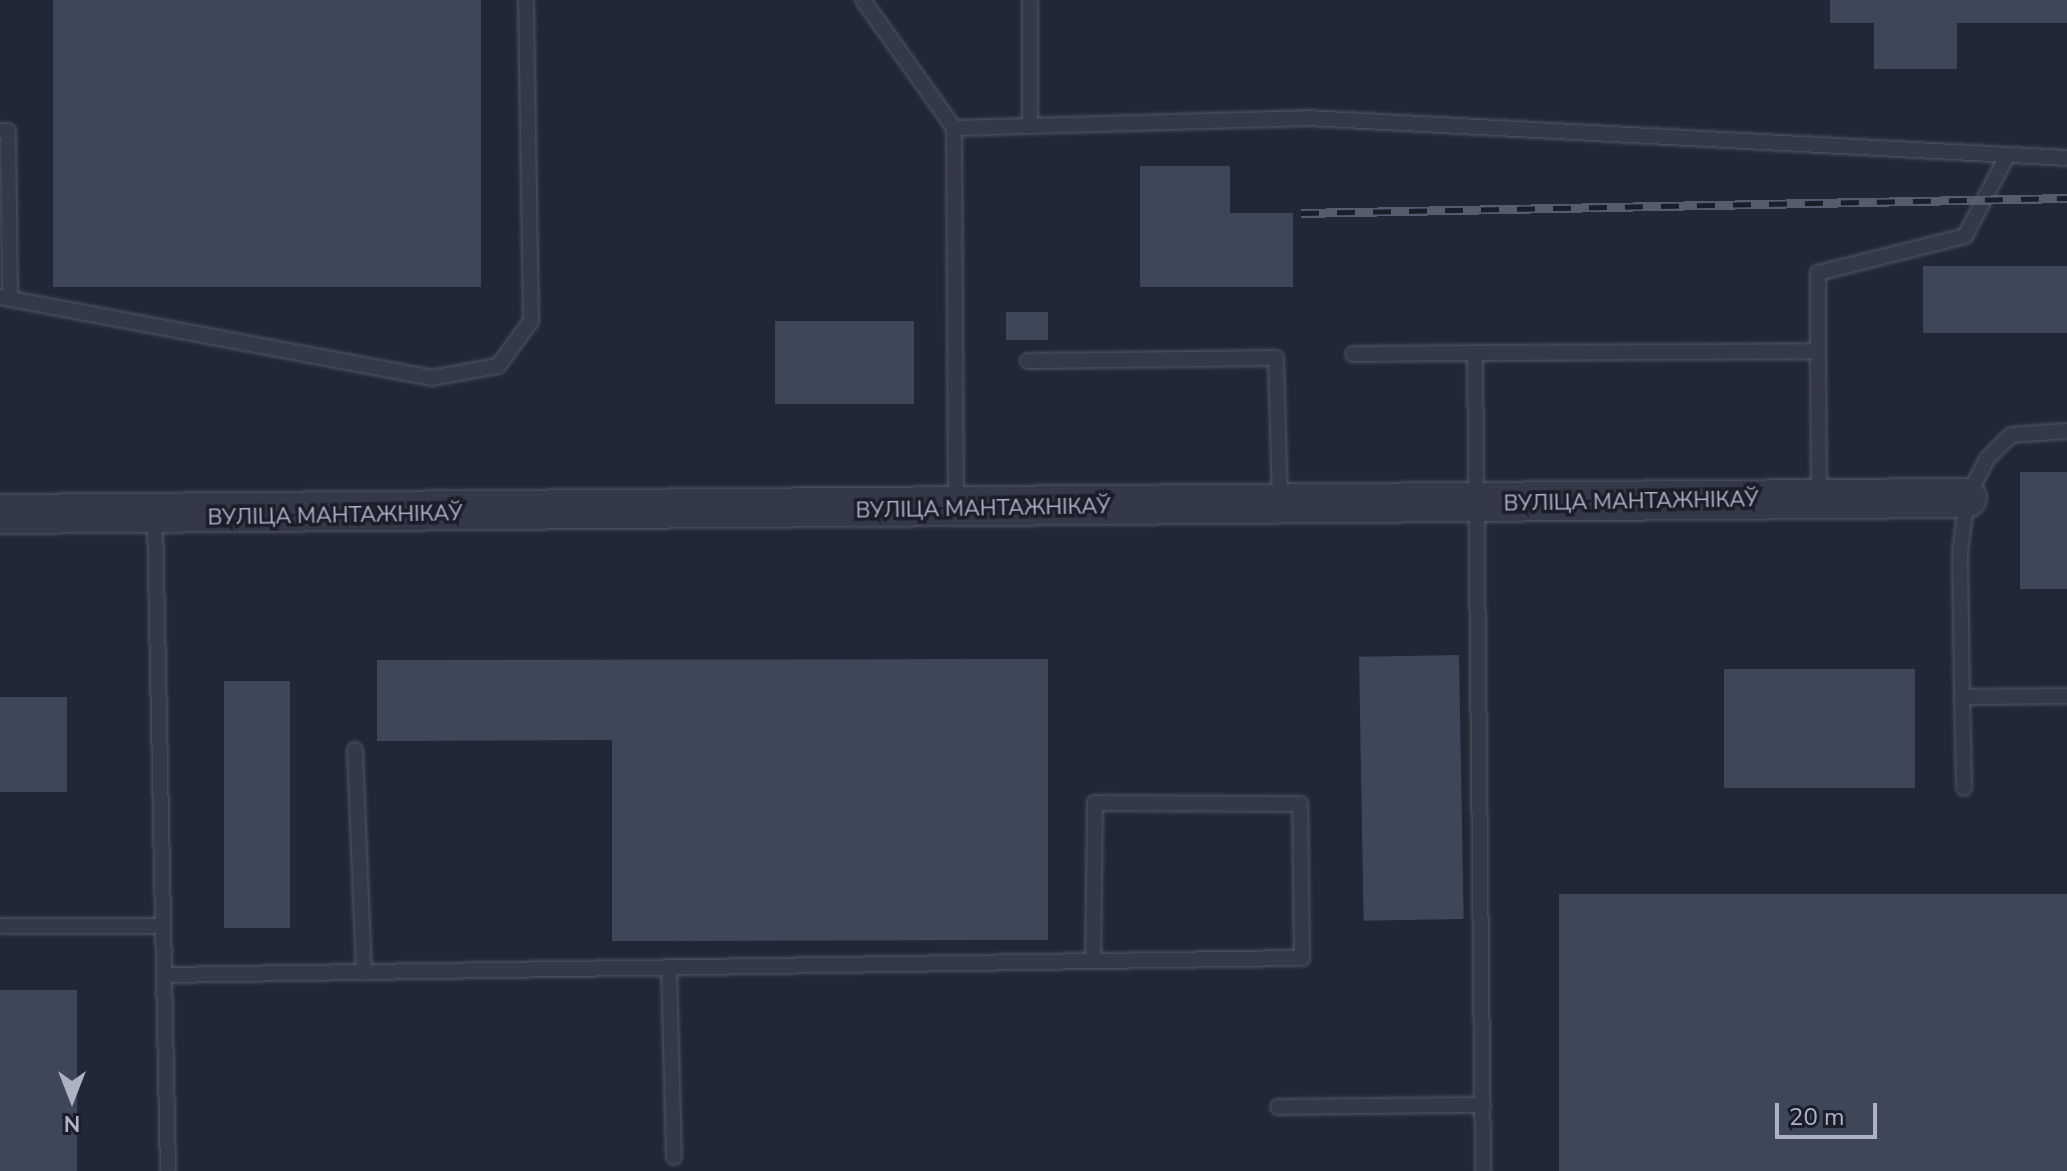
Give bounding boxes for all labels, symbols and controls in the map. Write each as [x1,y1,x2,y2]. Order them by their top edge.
street label: ВУЛІЦА МАНТАЖНІКАЎ [1503,487,1759,517]
street label: ВУЛІЦА МАНТАЖНІКАЎ [855,494,1111,524]
street label: ВУЛІЦА МАНТАЖНІКАЎ [207,501,463,531]
north arrow [32,1059,112,1139]
scale bar [1779,1087,1881,1137]
text: 20 m [1789,1101,1845,1133]
text: N [64,1108,80,1138]

